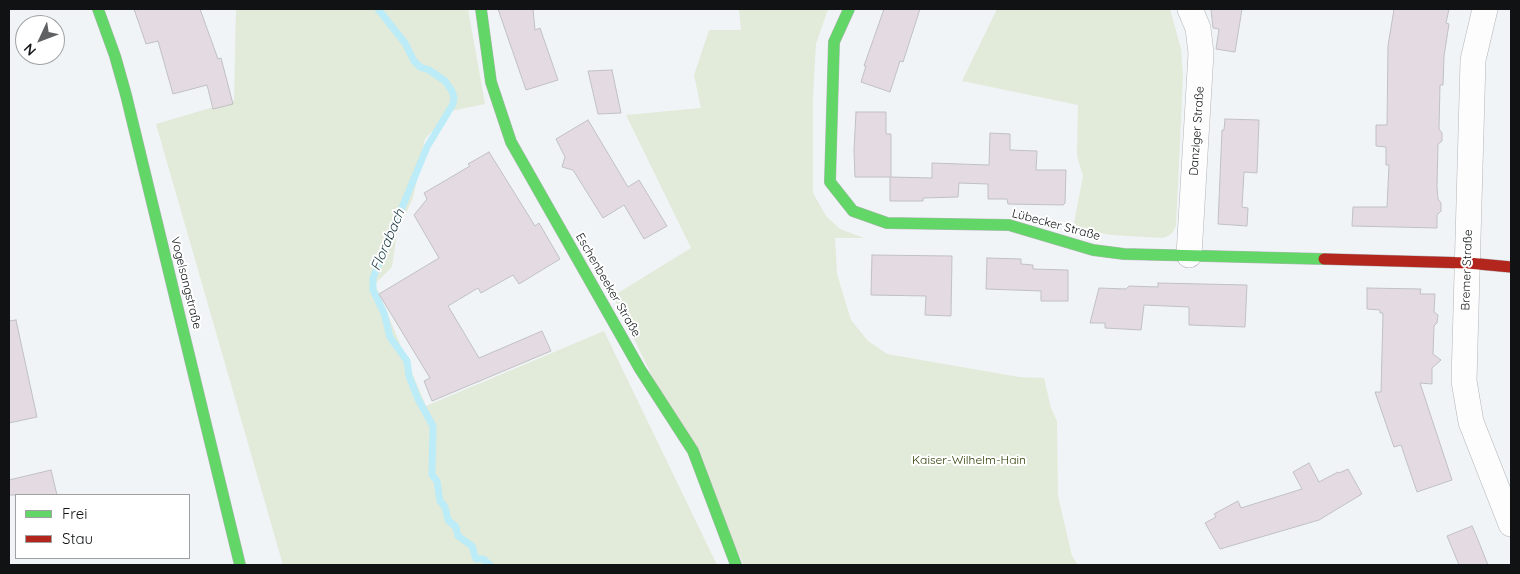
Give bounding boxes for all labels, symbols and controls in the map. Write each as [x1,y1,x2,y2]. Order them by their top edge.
north arrow [15,15,65,65]
text: N [20,40,40,59]
street label: Danziger Straße [1187,86,1207,176]
street label: Lübecker Straße [1010,206,1102,244]
water label: Florabach [368,207,408,273]
street label: Bremer Straße [1458,229,1476,311]
street label: Eschenbeeker Straße [572,231,644,339]
street label: Vogelsangstraße [168,235,204,331]
park label: Kaiser-Wilhelm-Hain [912,453,1026,467]
legend [15,494,190,559]
text: Frei [62,504,88,523]
text: Stau [62,529,93,548]

